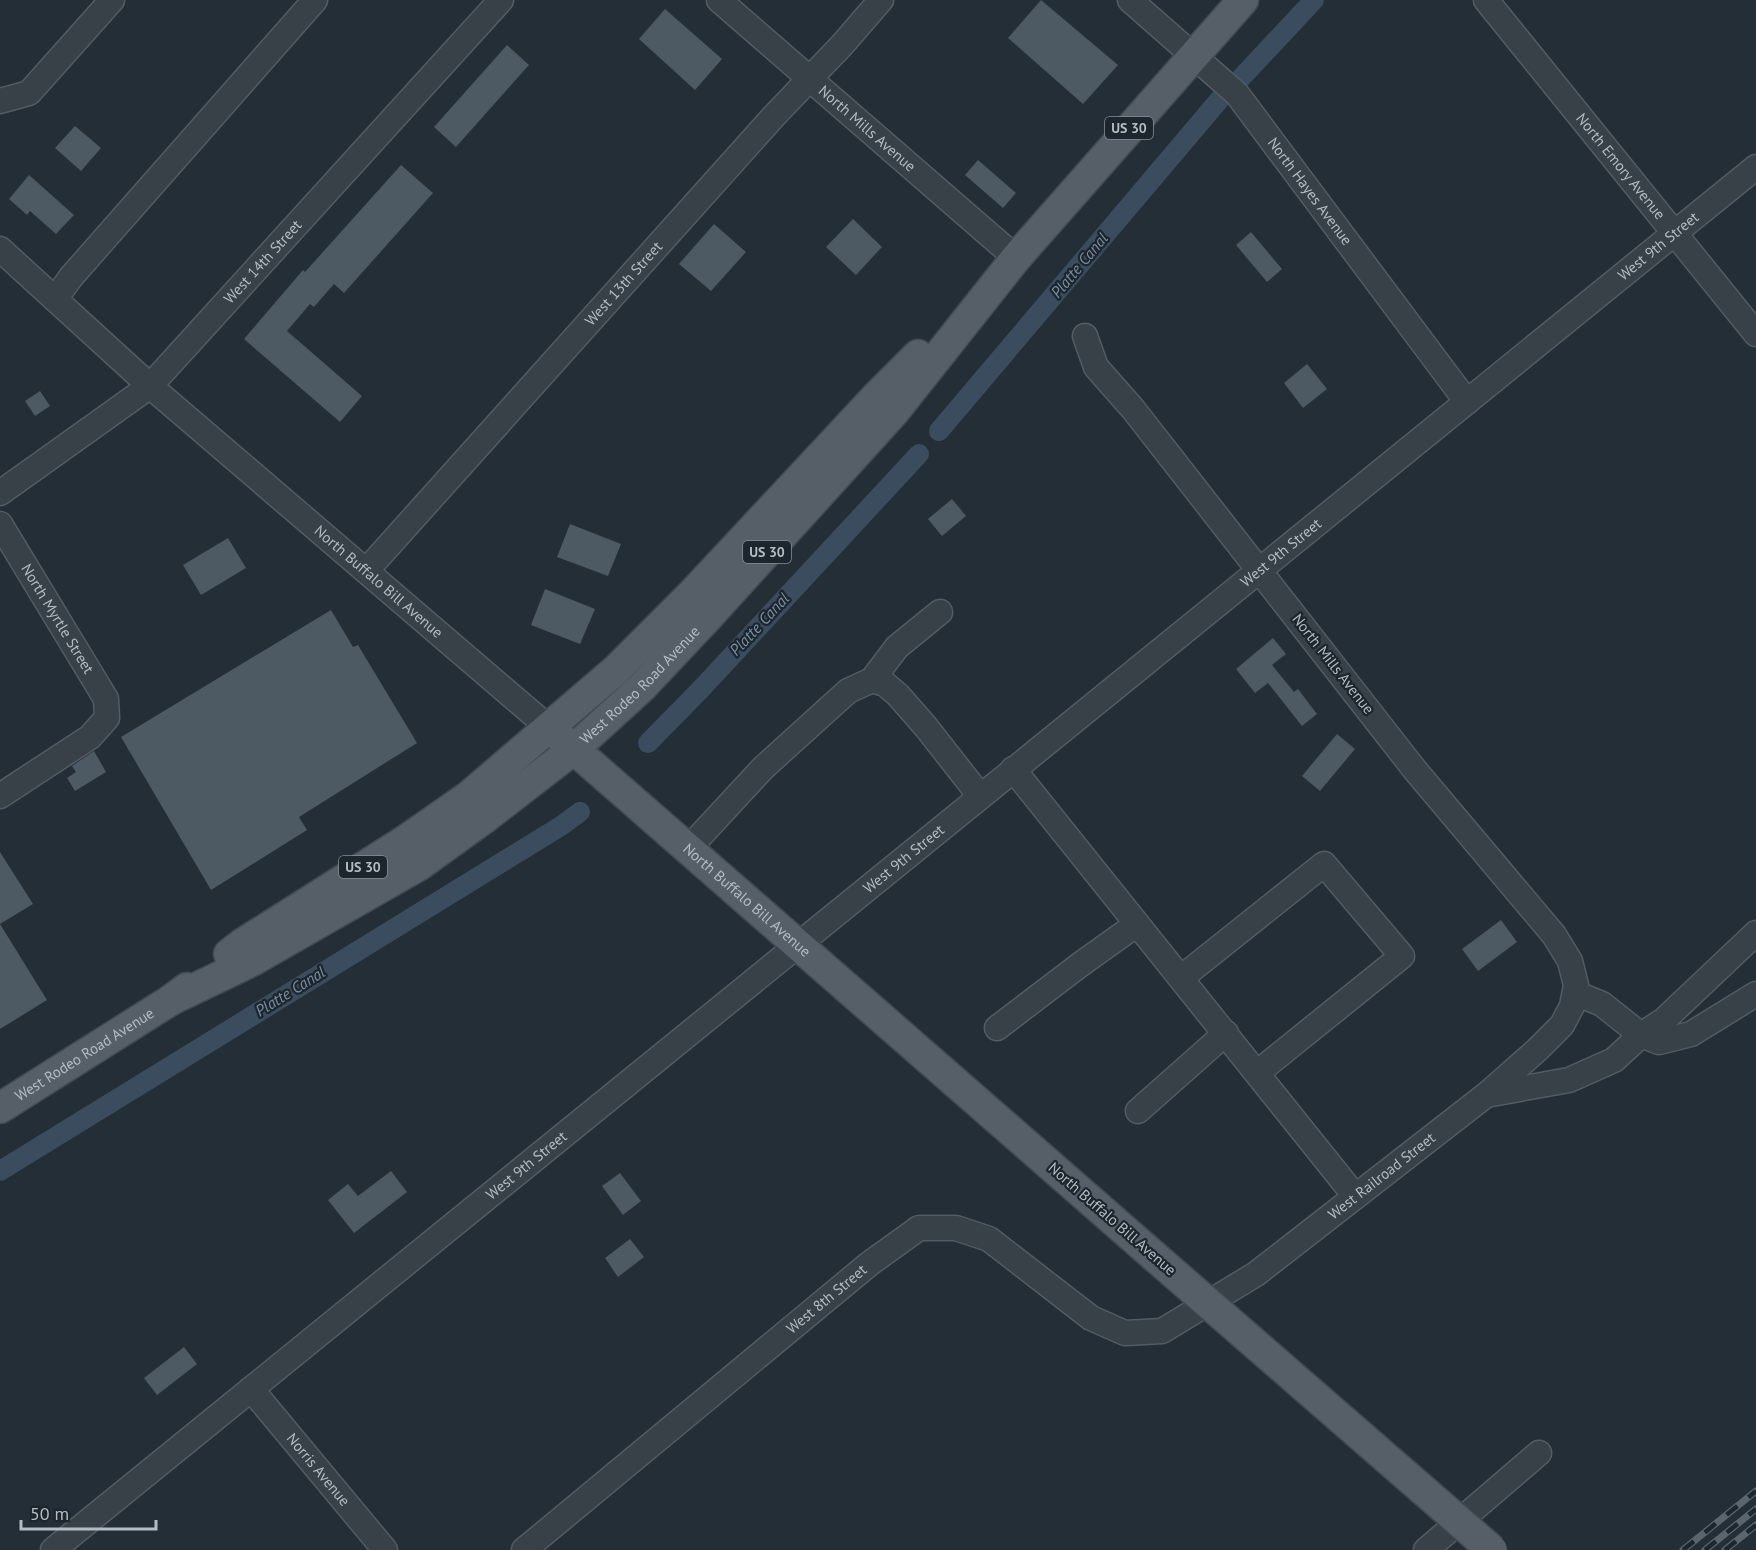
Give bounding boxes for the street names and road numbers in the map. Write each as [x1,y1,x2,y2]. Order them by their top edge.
street label: North Mills Avenue [815,81,920,175]
street label: North Emory Avenue [1572,109,1670,223]
road number: US 30 [1105,117,1153,139]
street label: North Hayes Avenue [1264,133,1357,249]
street label: West 9th Street [1614,207,1702,284]
street label: West 14th Street [219,216,305,307]
street label: West 13th Street [581,237,666,329]
street label: West 9th Street [1236,514,1325,591]
street label: North Buffalo Bill Avenue [311,521,447,642]
road number: US 30 [743,541,791,563]
street label: North Myrtle Street [17,560,98,677]
street label: North Mills Avenue [1288,610,1379,718]
street label: West Rodeo Road Avenue [576,622,704,748]
street label: West 9th Street [859,820,948,897]
street label: North Buffalo Bill Avenue [679,839,815,961]
road number: US 30 [339,856,387,878]
street label: West Rodeo Road Avenue [11,1003,157,1105]
street label: West 9th Street [482,1127,571,1204]
street label: West Railroad Street [1324,1128,1439,1223]
street label: North Buffalo Bill Avenue [1045,1158,1180,1279]
street label: West 8th Street [782,1260,870,1338]
street label: Norris Avenue [283,1429,354,1510]

